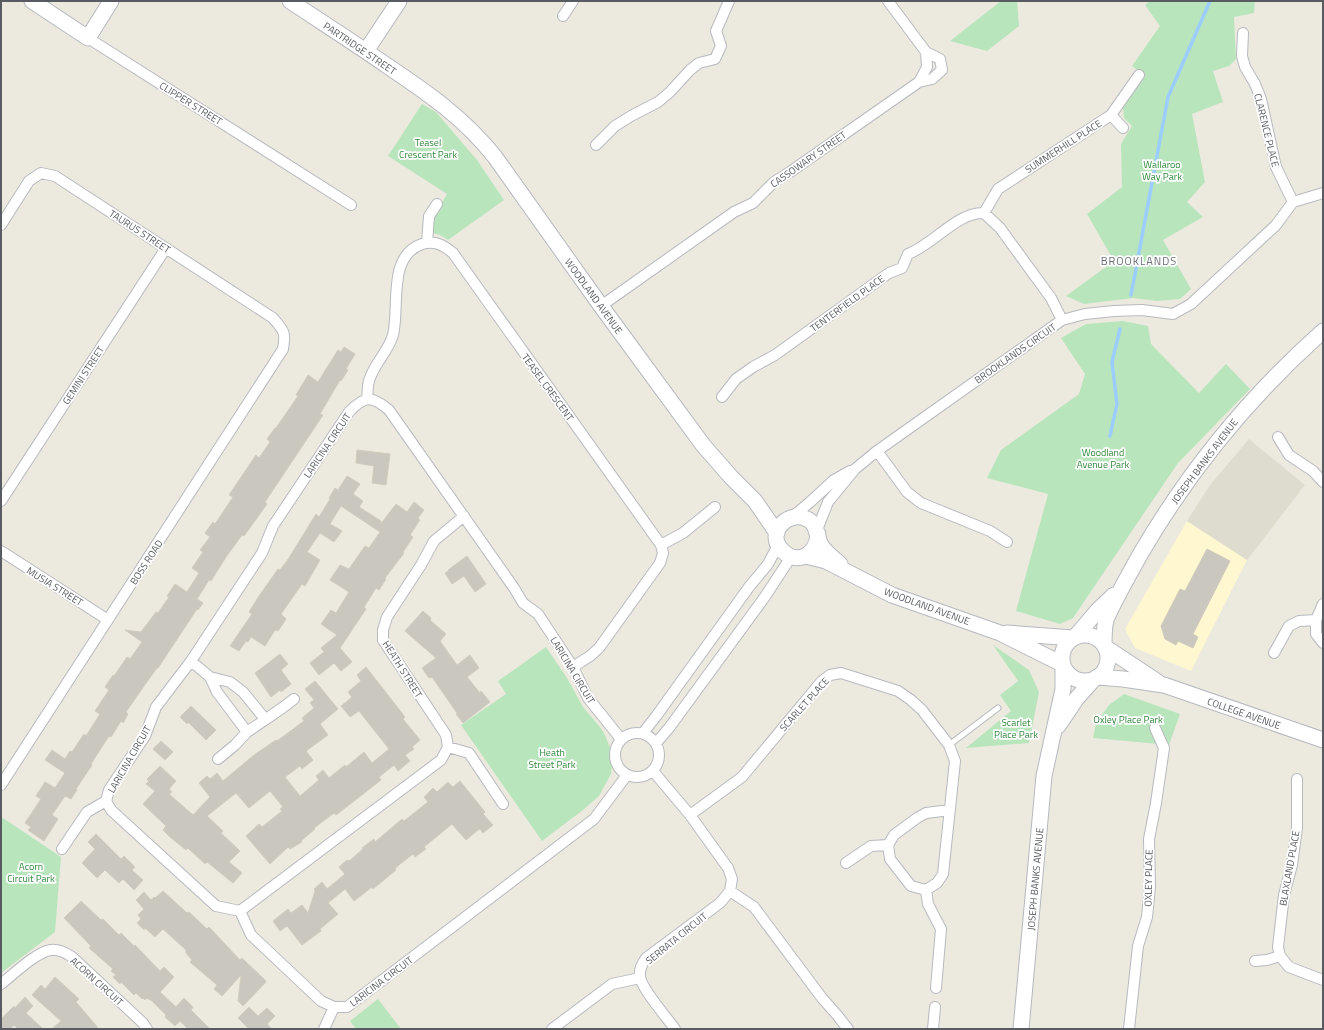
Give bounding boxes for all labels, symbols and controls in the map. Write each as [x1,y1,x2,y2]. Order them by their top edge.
street label: PARTRIDGE STREET [320,18,400,79]
street label: CLIPPER STREET [156,78,226,129]
street label: CLARENCE PLACE [1250,92,1283,169]
street label: SUMMERHILL PLACE [1022,116,1105,177]
street label: CASSOWARY STREET [767,127,850,191]
park label: Teasel Crescent Park [399,135,457,162]
park label: Wallaroo Way Park [1142,157,1182,184]
street label: TAURUS STREET [106,206,174,257]
district label: BROOKLANDS [1101,253,1177,269]
street label: WOODLAND AVENUE [561,255,627,338]
street label: TENTERFIELD PLACE [807,271,888,336]
street label: BROOKLANDS CIRCUIT [971,319,1060,387]
street label: GEMINI STREET [59,342,108,408]
street label: TEASEL CRESCENT [518,350,578,425]
street label: LARICINA CIRCUIT [300,409,355,481]
street label: JOSEPH BANKS AVENUE [1167,415,1242,507]
park label: Woodland Avenue Park [1077,445,1130,472]
street label: BOSS ROAD [126,537,167,588]
street label: MUSIA STREET [24,563,86,610]
street label: WOODLAND AVENUE [882,584,972,629]
street label: LARICINA CIRCUIT [547,634,599,707]
street label: HEATH STREET [379,638,427,701]
street label: SCARLET PLACE [776,674,833,735]
street label: COLLEGE AVENUE [1205,694,1283,733]
park label: Oxley Place Park [1093,712,1163,727]
park label: Scarlet Place Park [994,715,1038,742]
street label: LARICINA CIRCUIT [104,722,155,796]
park label: Heath Street Park [528,745,576,772]
street label: JOSEPH BANKS AVENUE [1024,827,1048,931]
street label: BLAXLAND PLACE [1275,829,1304,907]
street label: OXLEY PLACE [1140,849,1157,907]
park label: Acorn Circuit Park [7,859,55,886]
street label: SERRATA CIRCUIT [642,908,711,968]
street label: LARICINA CIRCUIT [346,952,417,1010]
street label: ACORN CIRCUIT [67,954,127,1010]

